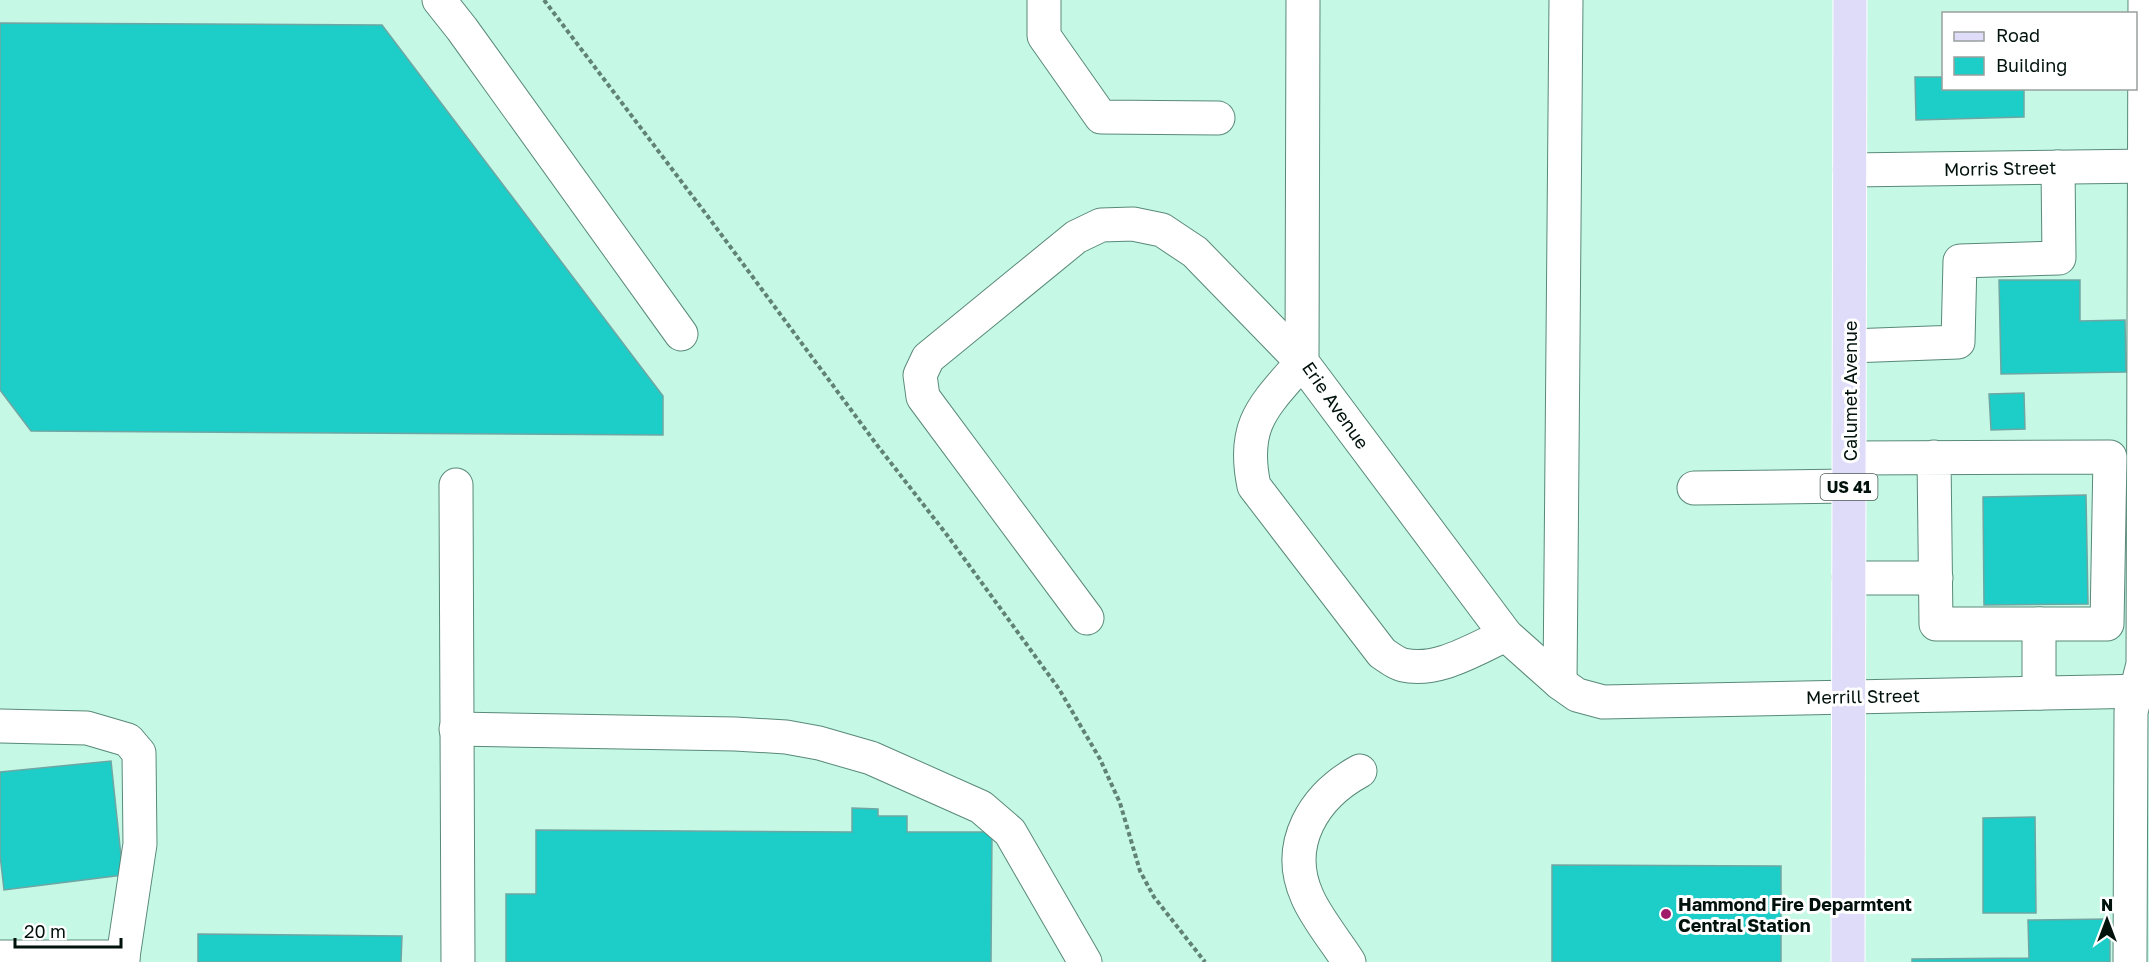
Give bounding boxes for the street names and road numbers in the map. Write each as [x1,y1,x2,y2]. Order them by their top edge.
street label: Morris Street [1944,156,2056,180]
street label: Calumet Avenue [1839,321,1861,461]
street label: Erie Avenue [1298,357,1374,453]
road number: US 41 [1820,474,1878,500]
street label: Merrill Street [1806,684,1920,708]

